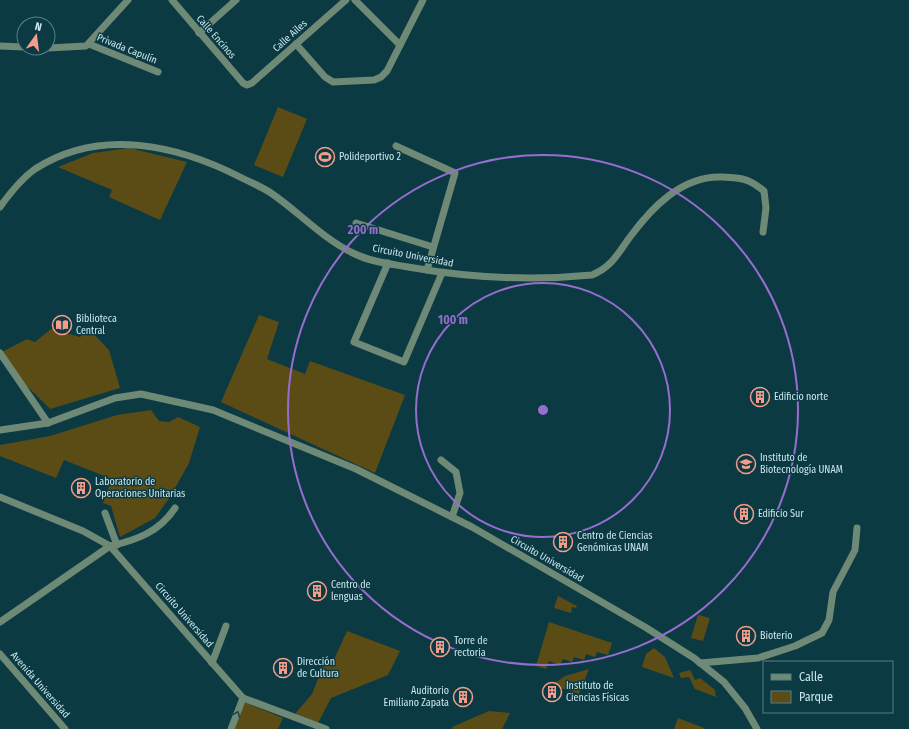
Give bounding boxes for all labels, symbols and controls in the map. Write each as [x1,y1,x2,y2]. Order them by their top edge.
street label: Calle Encinos [194,13,238,61]
north arrow [16,16,56,56]
street label: Calle Ailes [270,18,310,54]
text: N [34,20,43,34]
street label: Privada Capulín [95,31,159,67]
sports icon: Polideportivo 2 [314,146,336,168]
place label: Polideportivo 2 [339,151,402,163]
text: 200 m [347,223,378,237]
street label: Circuito Universidad [371,242,455,270]
place label: Biblioteca Central [76,313,117,337]
text: 100 m [438,313,468,327]
library icon: Biblioteca Central [51,314,73,336]
building icon: Edificio norte [749,386,771,408]
place label: Edificio norte [774,391,828,403]
centre of rings [536,403,550,417]
place label: Instituto de Biotecnología UNAM [760,452,843,476]
school or university icon: Instituto de Biotecnología UNAM [735,453,757,475]
place label: Laboratorio de Operaciones Unitarias [95,476,185,500]
building icon: Laboratorio de Operaciones Unitarias [70,477,92,499]
building icon: Edificio Sur [733,503,755,525]
place label: Edificio Sur [758,508,804,520]
place label: Centro de Ciencias Genómicas UNAM [577,530,653,554]
building icon: Centro de Ciencias Genómicas UNAM [552,531,574,553]
street label: Circuito Universidad [508,533,586,585]
place label: Centro de lenguas [331,579,371,603]
street label: Circuito Universidad [152,580,216,650]
building icon: Centro de lenguas [306,580,328,602]
building icon: Bioterio [735,625,757,647]
place label: Bioterio [760,630,793,642]
place label: Torre de rectoria [454,635,488,659]
building icon: Torre de rectoria [429,636,451,658]
street label: Avenida Universidad [8,649,72,721]
place label: Dirección de Cultura [297,656,339,680]
building icon: Dirección de Cultura [272,657,294,679]
legend [763,661,893,713]
text: Calle [799,670,823,684]
place label: Instituto de Ciencias Físicas [566,680,629,704]
building icon: Instituto de Ciencias Físicas [541,681,563,703]
place label: Auditorio Emiliano Zapata [384,685,449,709]
building icon: Auditorio Emiliano Zapata [452,686,474,708]
text: Parque [799,690,833,704]
one-way arrow [232,710,240,717]

